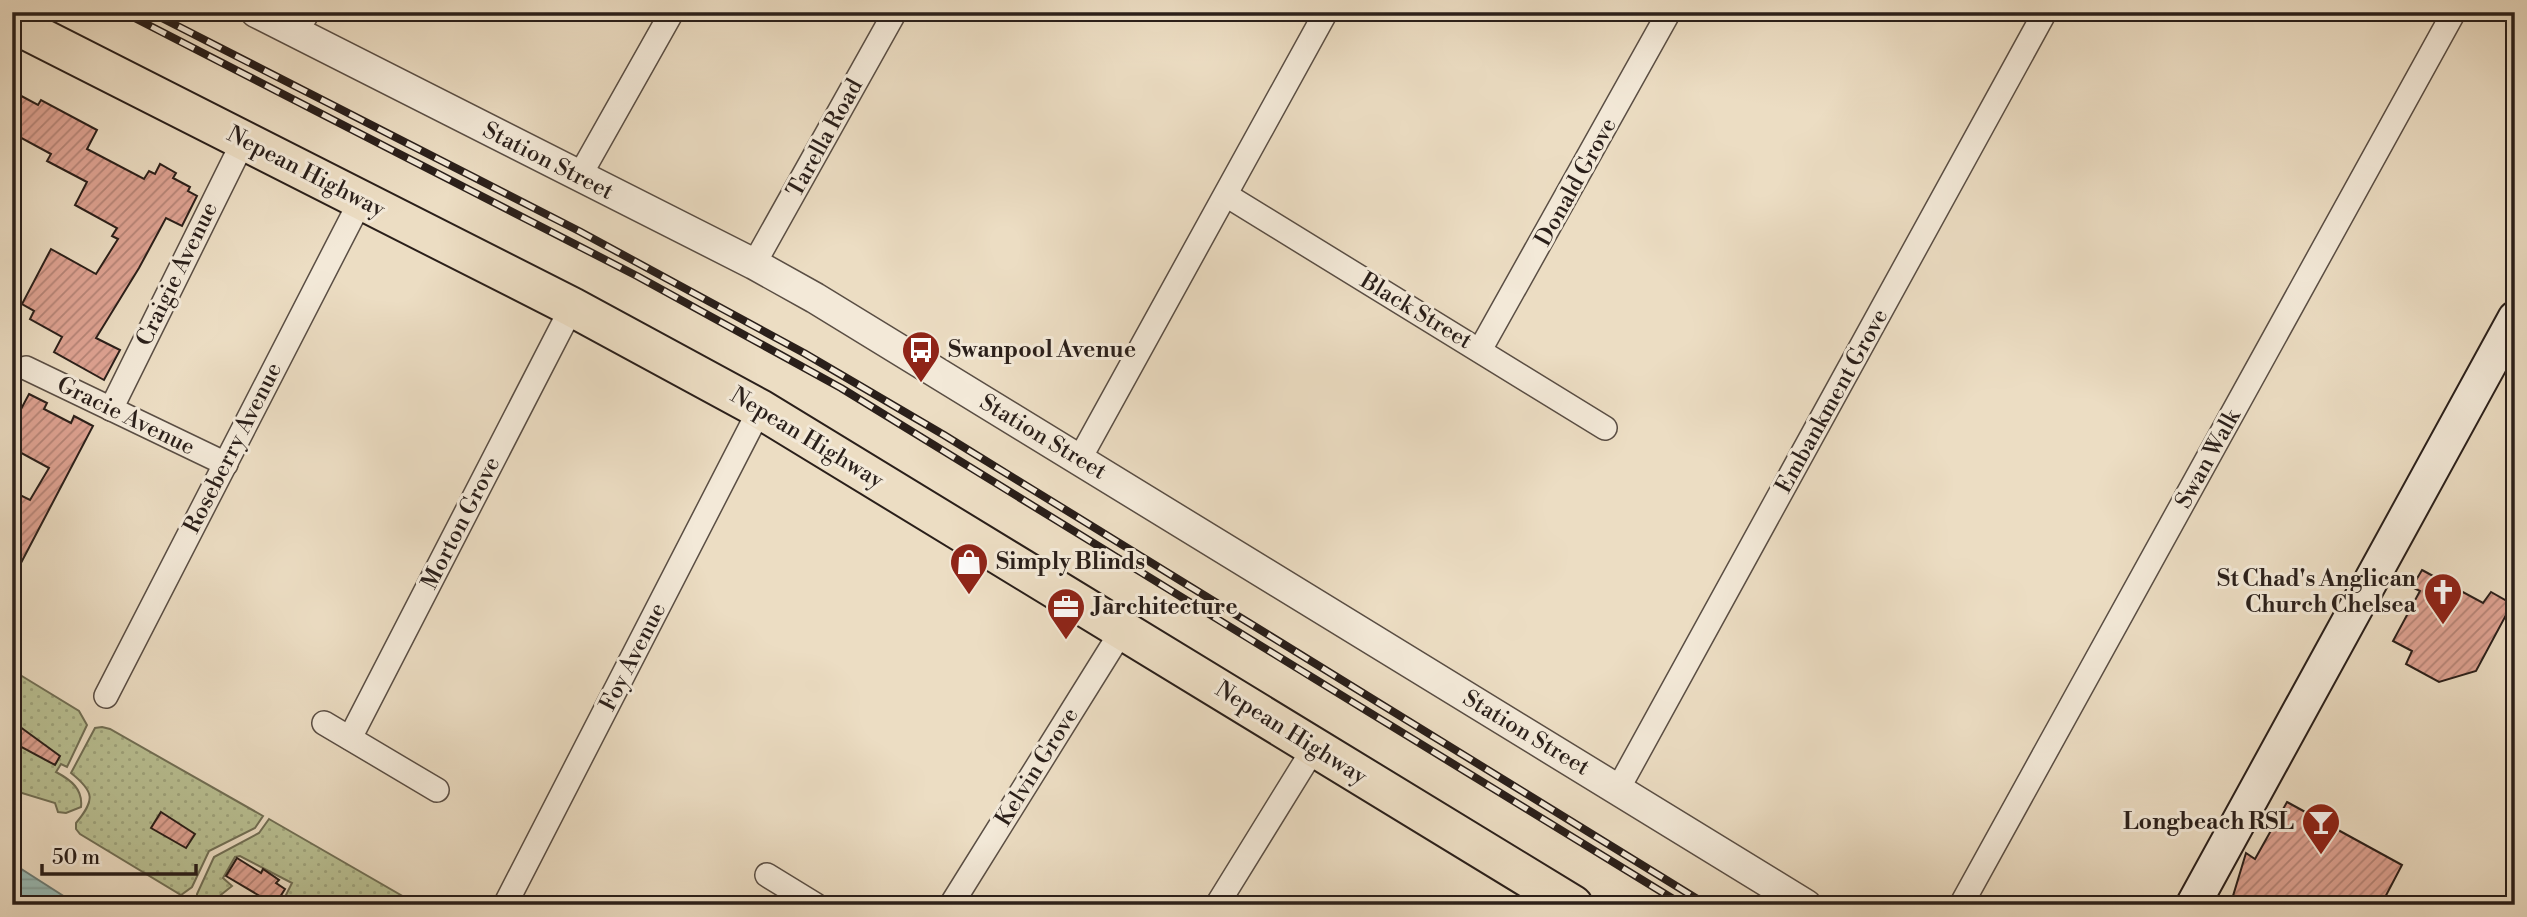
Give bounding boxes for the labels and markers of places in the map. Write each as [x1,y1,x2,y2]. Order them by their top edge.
bus stop icon: Swanpool Avenue [900,329,942,384]
place label: Swanpool Avenue [948,336,1136,364]
shop icon: Simply Blinds [948,541,990,596]
place label: Simply Blinds [996,548,1145,576]
place label: St Chad's Anglican Church Chelsea [2217,565,2417,619]
church icon: St Chad's Anglican Church Chelsea [2422,571,2464,626]
office icon: Jarchitecture [1045,586,1087,641]
place label: Jarchitecture [1090,593,1238,621]
bar icon: Longbeach RSL [2300,801,2342,856]
place label: Longbeach RSL [2123,808,2294,836]

